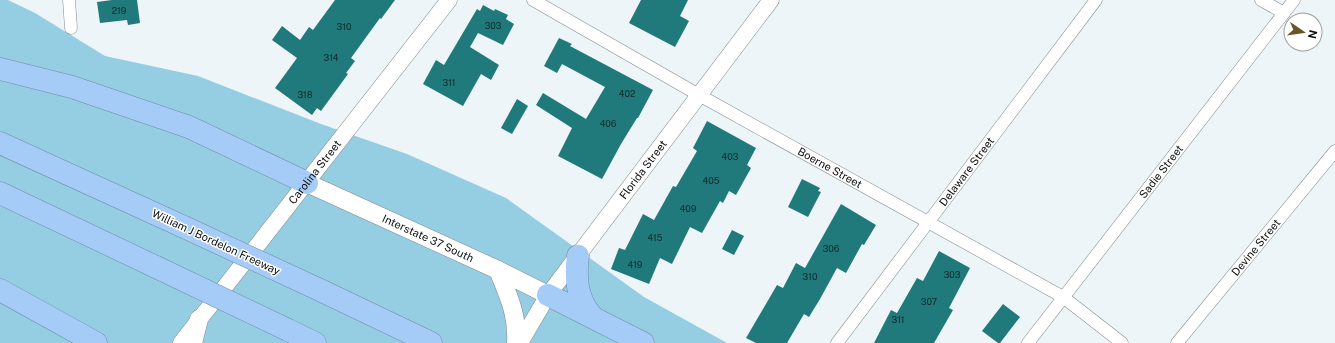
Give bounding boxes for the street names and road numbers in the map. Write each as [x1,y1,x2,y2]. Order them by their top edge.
street label: Delaware Street [937,135,996,208]
street label: Carolina Street [286,138,343,206]
street label: Florida Street [617,138,669,201]
street label: Sadie Street [1137,143,1185,200]
street label: Boerne Street [796,145,864,190]
street label: William J Bordelon Freeway [150,207,282,277]
street label: Interstate 37 South [380,212,476,264]
street label: Devine Street [1229,217,1283,278]

